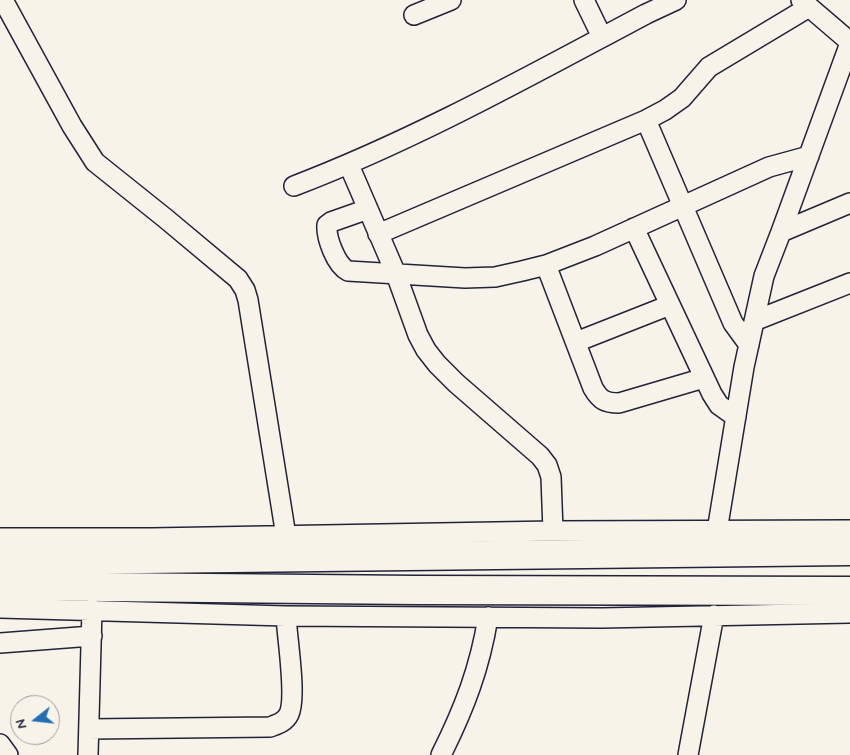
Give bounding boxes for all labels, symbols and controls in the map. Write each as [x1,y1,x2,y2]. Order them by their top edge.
north arrow [10,695,60,745]
text: N [12,717,31,731]

